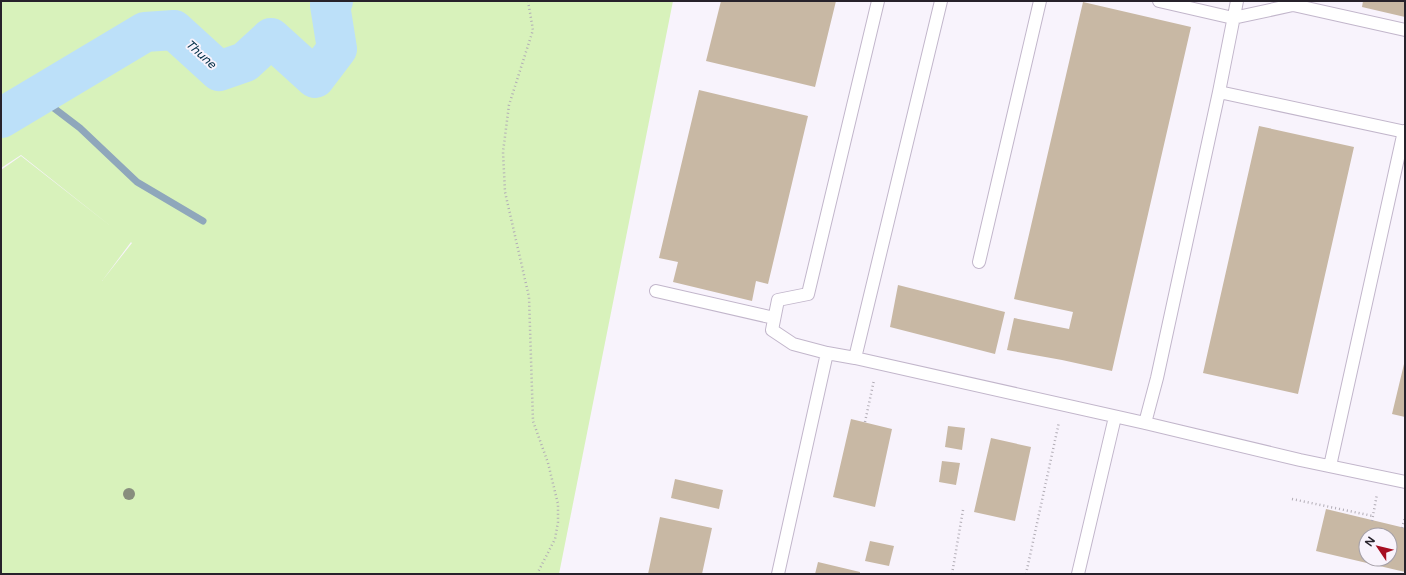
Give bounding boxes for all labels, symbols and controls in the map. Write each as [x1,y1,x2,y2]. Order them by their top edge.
water label: Thune [183,37,220,72]
north arrow [1358,527,1398,567]
text: N [1362,534,1378,549]

